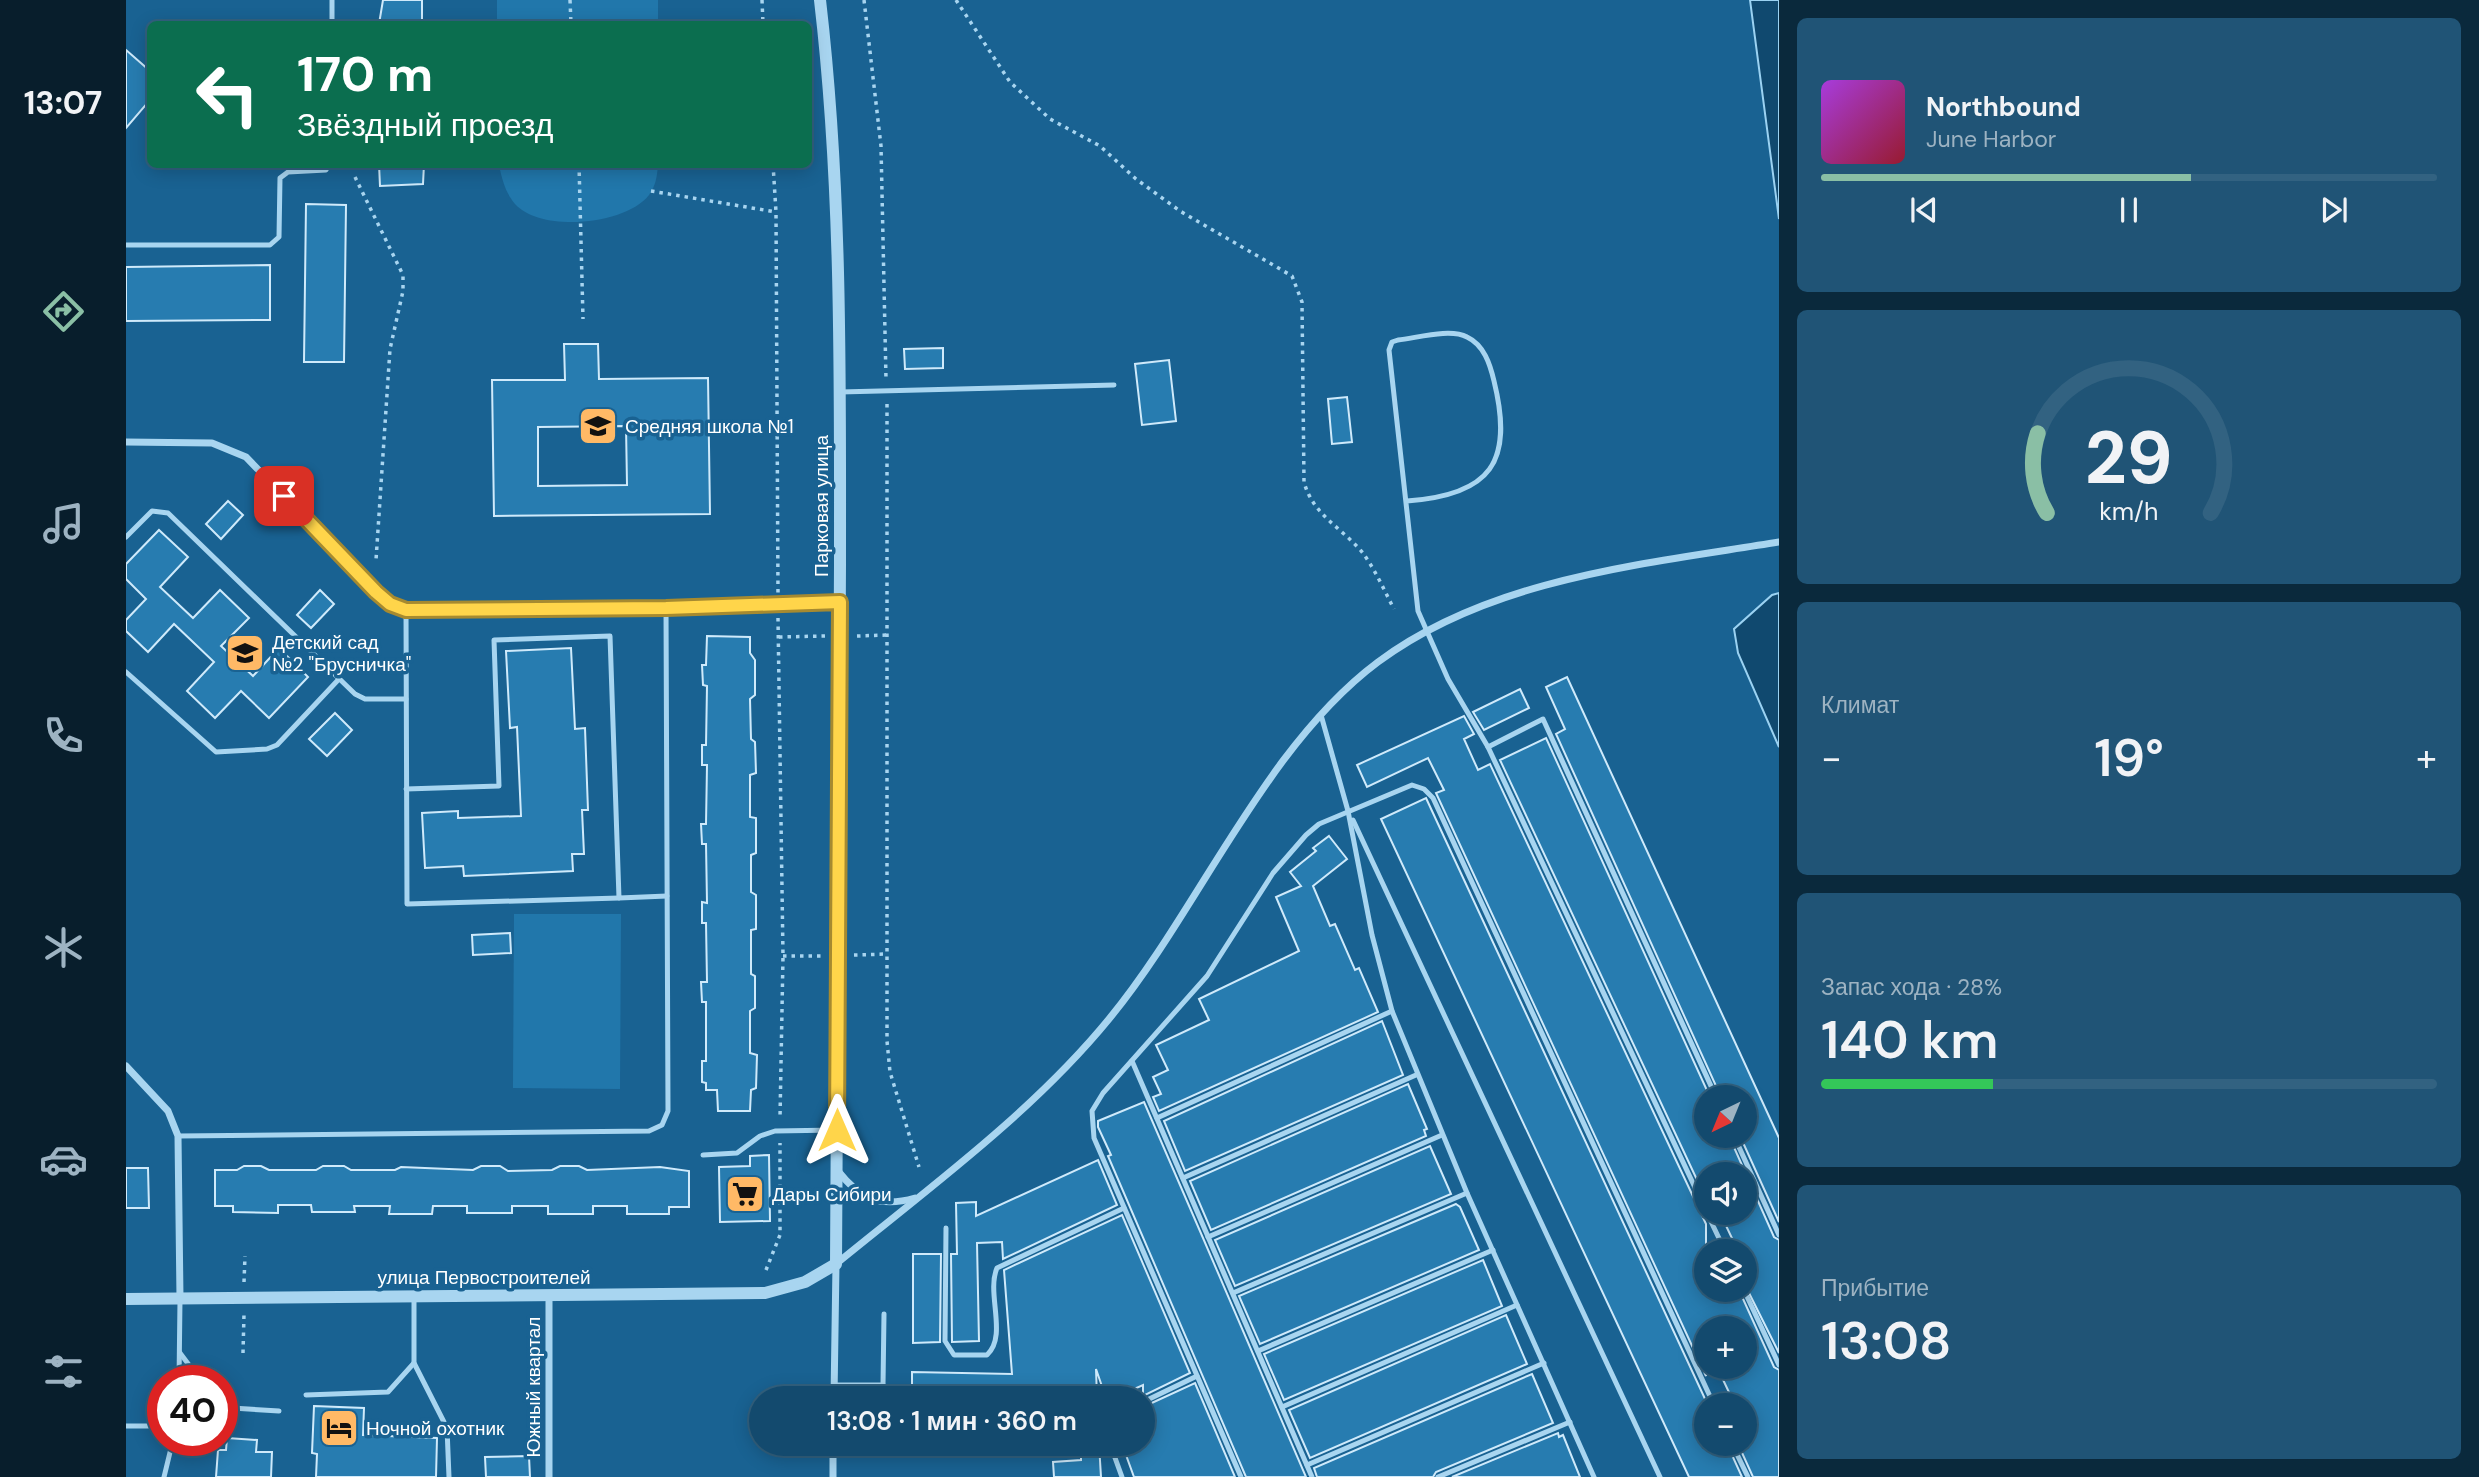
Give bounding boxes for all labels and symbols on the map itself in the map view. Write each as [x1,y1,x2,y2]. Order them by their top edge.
school or university icon: Средняя школа №1 [577,405,619,447]
place label: Средняя школа №1 [625,414,794,439]
street label: Парковая улица [809,435,834,577]
pin [254,466,314,526]
place label: Детский сад №2 "Брусничка" [272,630,411,677]
school or university icon: Детский сад №2 "Брусничка" [224,632,266,674]
north arrow [1694,1085,1757,1148]
position arrow [800,1093,874,1167]
supermarket icon: Дары Сибири [724,1173,766,1215]
place label: Дары Сибири [772,1182,892,1207]
street label: улица Первостроителей [377,1265,591,1290]
street label: Южный квартал [521,1317,546,1457]
speed limit sign: 40 [147,1365,238,1456]
hotel icon: Ночной охотник [318,1407,360,1449]
place label: Ночной охотник [366,1416,505,1441]

